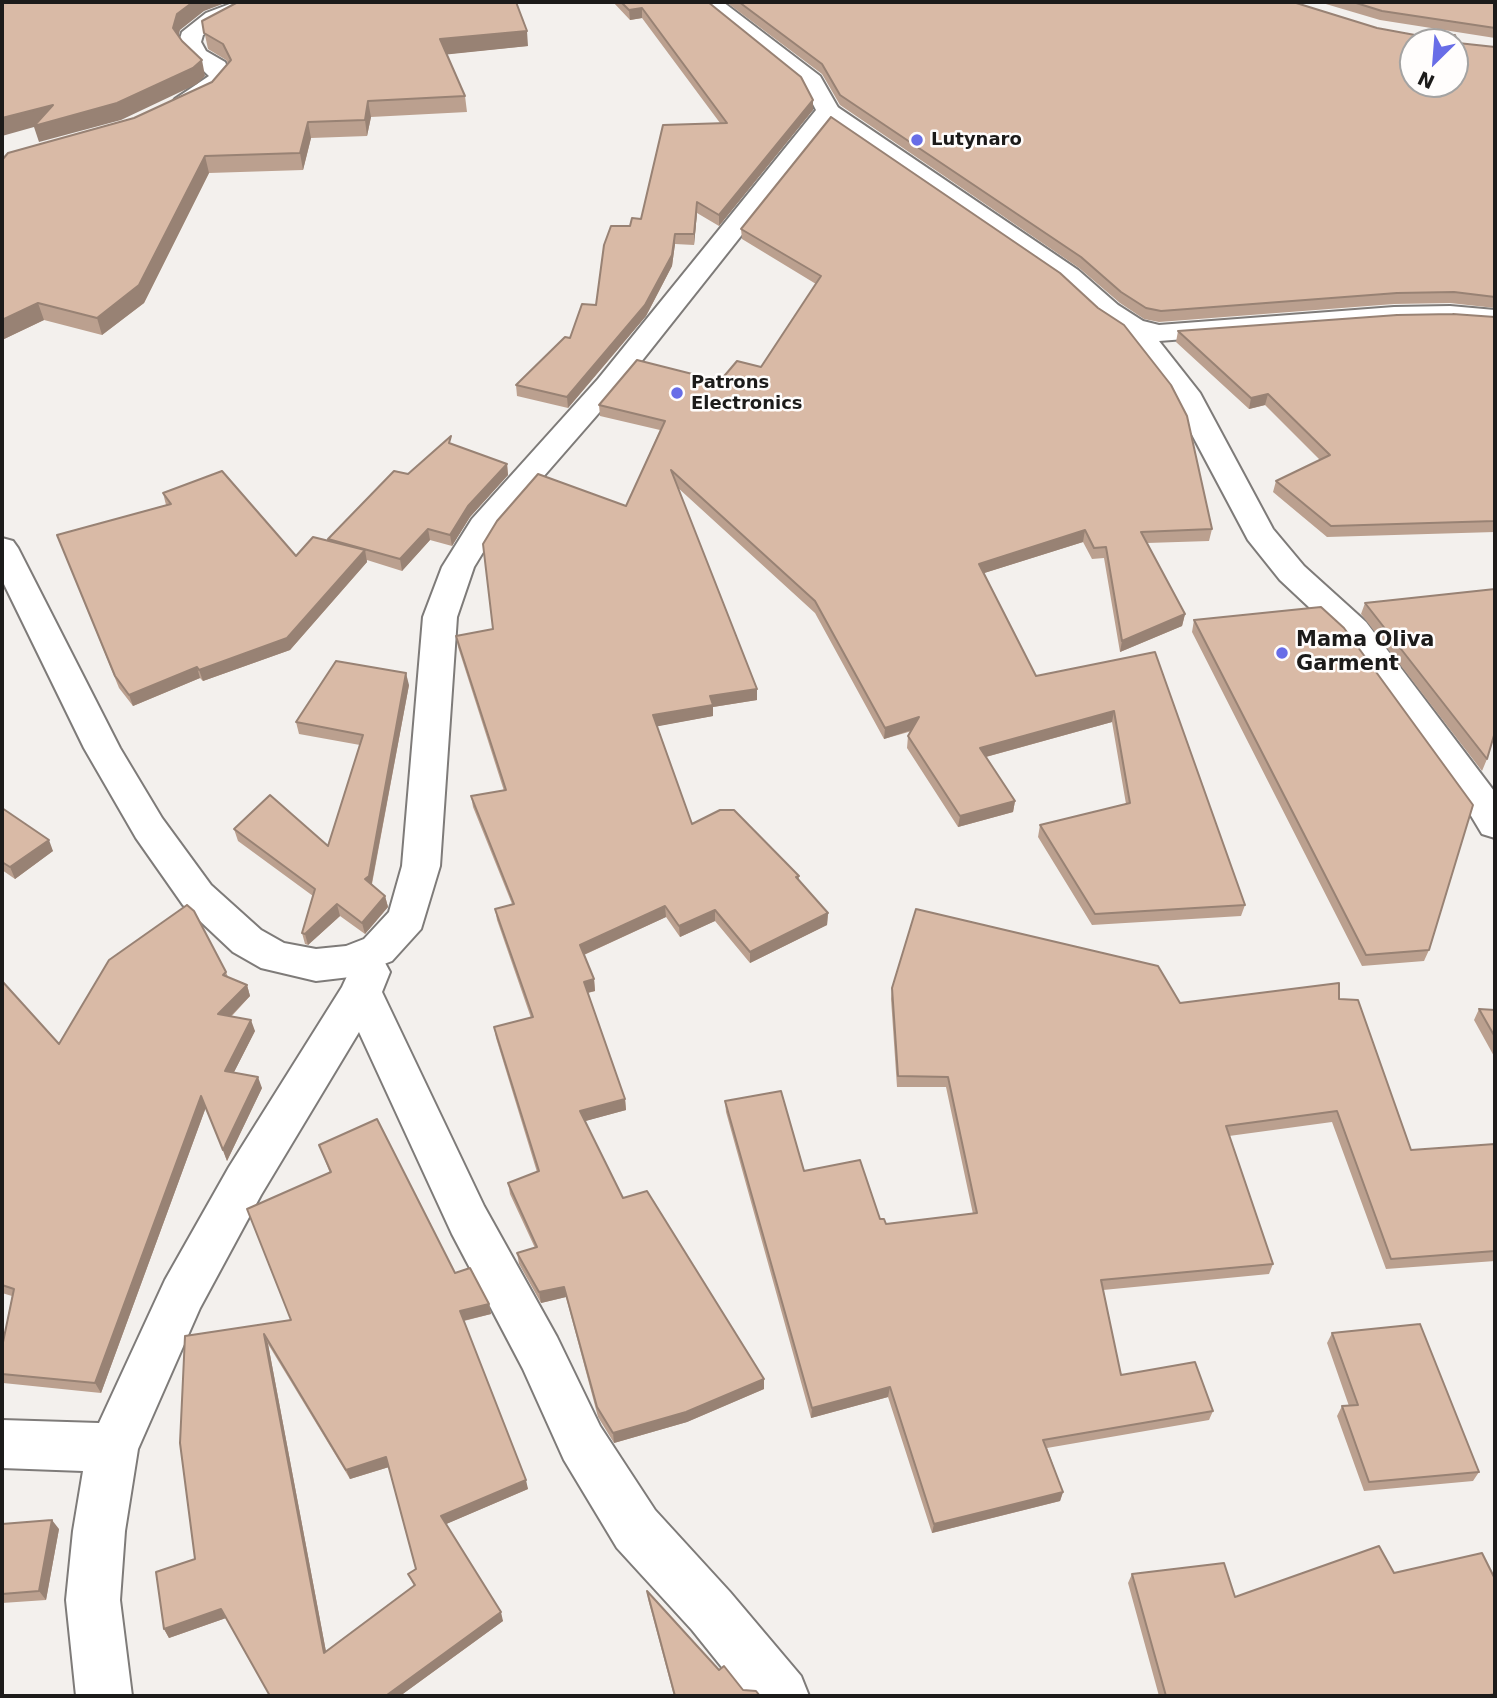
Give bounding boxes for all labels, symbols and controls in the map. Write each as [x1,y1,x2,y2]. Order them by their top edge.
north arrow [1399,28,1469,98]
text: N [1414,67,1438,94]
place label: Lutynaro [931,129,1022,151]
marker: Lutynaro [909,132,925,148]
place label: Patrons Electronics [691,372,803,414]
marker: Patrons Electronics [669,385,685,401]
place label: Mama Oliva Garment [1296,628,1435,678]
marker: Mama Oliva Garment [1274,645,1290,661]

